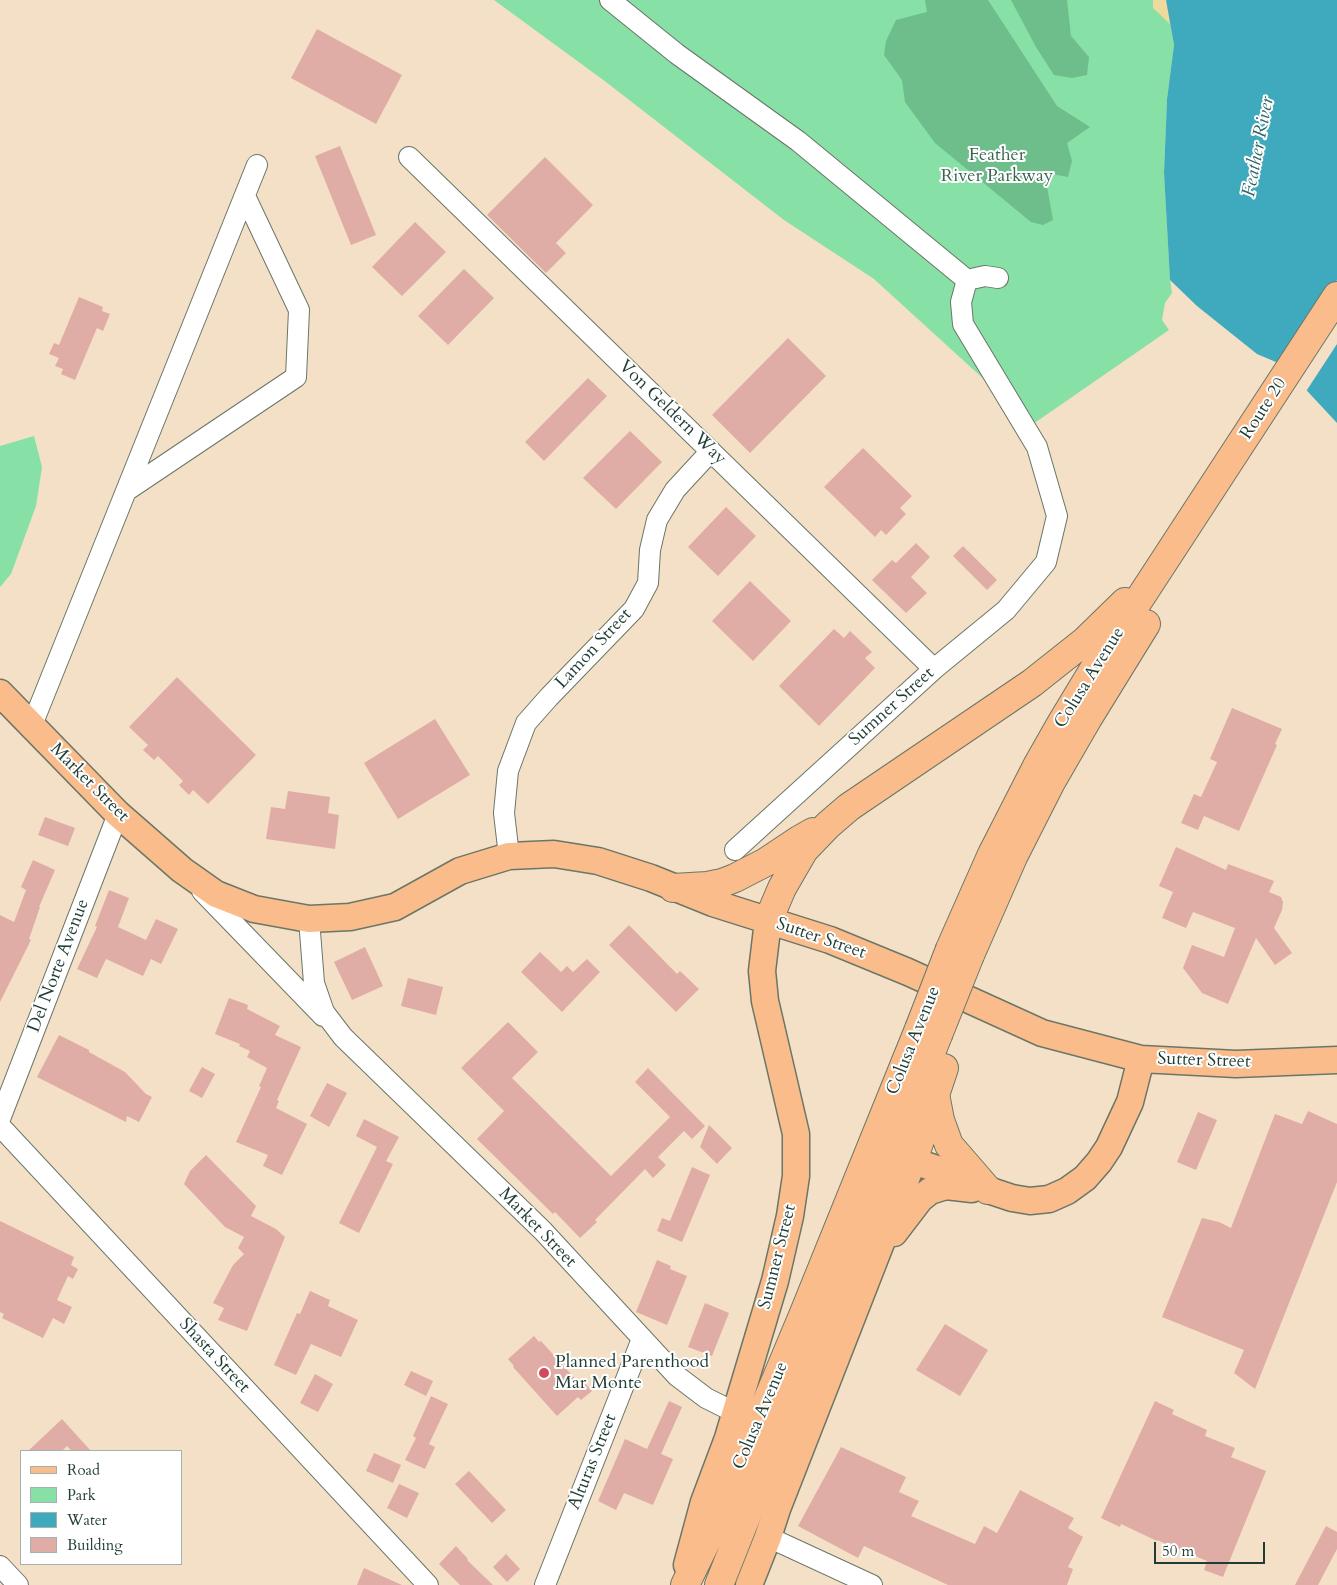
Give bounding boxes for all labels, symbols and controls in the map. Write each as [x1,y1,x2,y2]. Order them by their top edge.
water label: Feather River [1238,95,1280,199]
park label: Feather River Parkway [941,145,1053,188]
street label: Von Geldern Way [614,356,730,470]
street label: Route 20 [1236,374,1292,444]
street label: Lamon Street [551,604,637,694]
street label: Colusa Avenue [1050,624,1130,732]
street label: Sumner Street [845,663,939,751]
street label: Market Street [45,739,133,827]
street label: Del Norte Avenue [24,896,94,1036]
street label: Sutter Street [773,914,869,964]
street label: Colusa Avenue [882,984,946,1098]
street label: Sutter Street [1157,1049,1251,1073]
street label: Market Street [493,1183,581,1273]
street label: Sumner Street [755,1202,801,1312]
street label: Shasta Street [174,1314,254,1398]
place label: Planned Parenthood Mar Monte [555,1352,709,1395]
street label: Colusa Avenue [729,1359,793,1473]
marker: Planned Parenthood Mar Monte [537,1366,551,1380]
street label: Alturas Street [564,1411,622,1513]
legend [20,1450,182,1565]
text: Road [67,1460,100,1480]
text: Park [67,1485,96,1505]
text: Water [67,1510,107,1530]
scale bar [1157,1532,1268,1564]
text: Building [67,1535,123,1555]
text: 50 m [1162,1541,1194,1561]

